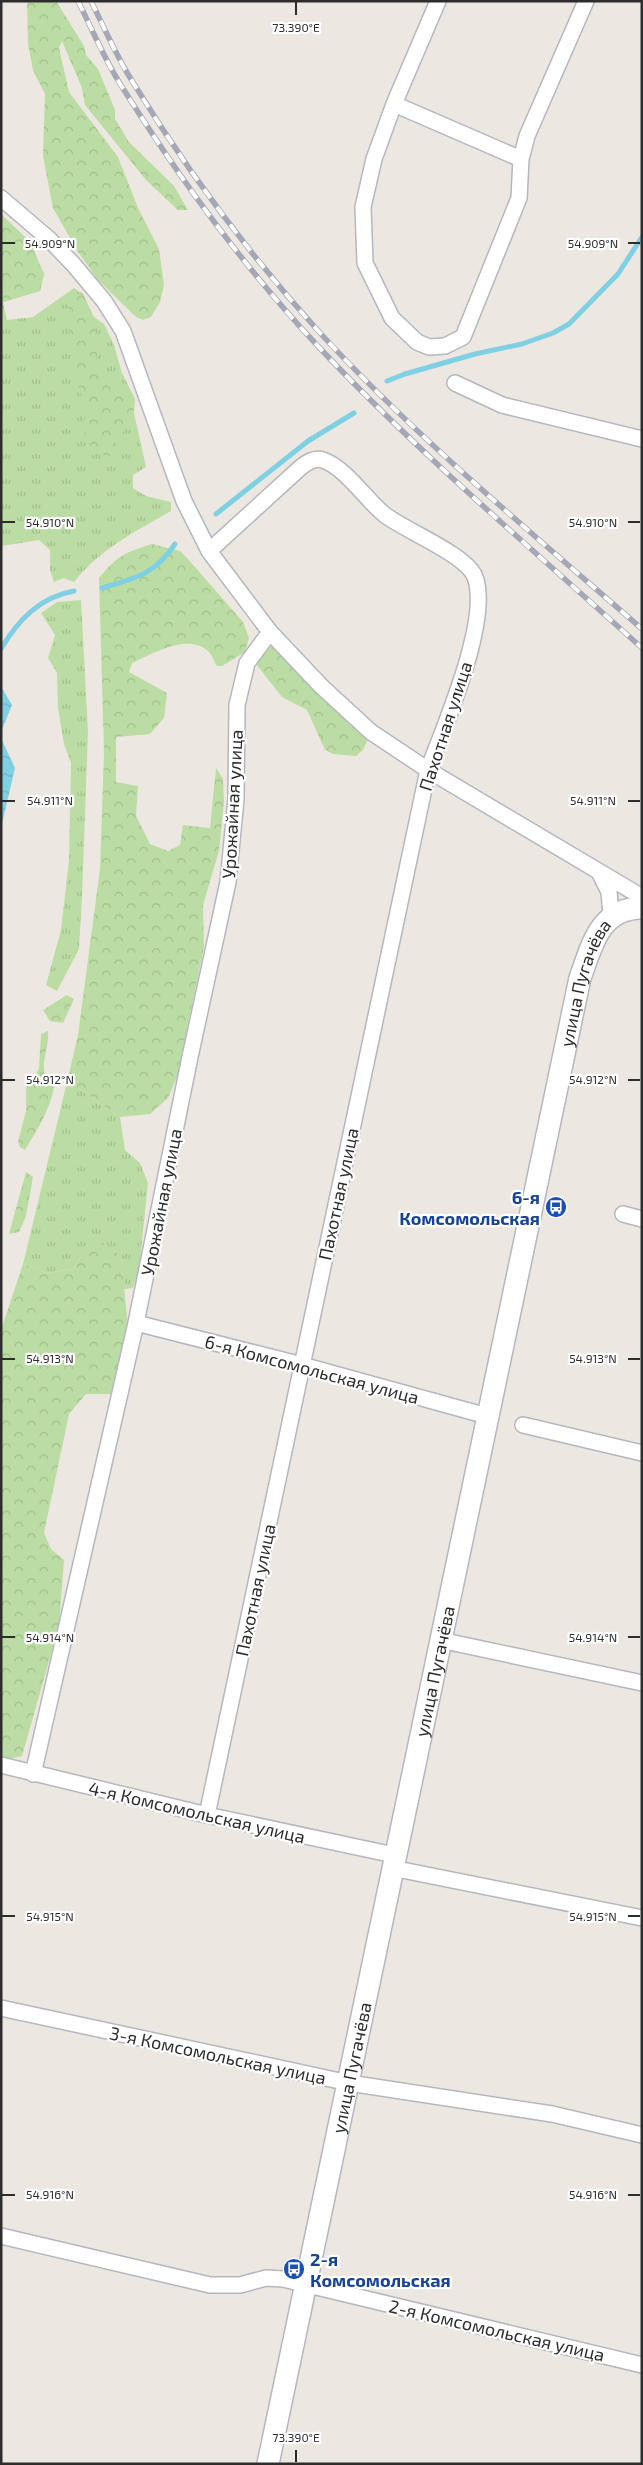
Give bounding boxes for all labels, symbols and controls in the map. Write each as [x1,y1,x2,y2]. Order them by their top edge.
text: 73.390°E [272,20,320,34]
text: 54.909°N [25,236,75,250]
text: 54.909°N [568,236,618,250]
text: 54.910°N [26,515,74,529]
text: 54.910°N [569,515,617,529]
street label: Пахотная улица [414,659,476,793]
street label: Урожайная улица [217,729,247,879]
text: 54.911°N [27,793,73,807]
text: 54.911°N [570,793,616,807]
street label: улица Пугачёва [555,914,615,1049]
text: 54.912°N [26,1072,74,1086]
text: 54.912°N [569,1072,617,1086]
street label: Пахотная улица [313,1126,363,1262]
street label: Урожайная улица [136,1127,186,1277]
place label: 6-я Комсомольская [399,1186,540,1229]
bus stop icon: 6-я Комсомольская [544,1195,568,1219]
street label: 6-я Комсомольская улица [202,1330,422,1408]
text: 54.913°N [26,1351,74,1365]
text: 54.913°N [569,1351,617,1365]
street label: Пахотная улица [230,1522,280,1658]
street label: улица Пугачёва [410,1604,459,1739]
text: 54.914°N [26,1630,74,1644]
text: 54.914°N [569,1630,617,1644]
street label: 4-я Комсомольская улица [86,1776,308,1848]
text: 54.915°N [26,1909,74,1923]
text: 54.915°N [569,1909,617,1923]
street label: улица Пугачёва [327,2000,376,2135]
street label: 3-я Комсомольская улица [108,2021,328,2089]
text: 54.916°N [26,2187,74,2201]
text: 54.916°N [569,2187,617,2201]
place label: 2-я Комсомольская [310,2248,451,2291]
bus stop icon: 2-я Комсомольская [282,2257,306,2281]
street label: 2-я Комсомольская улица [387,2294,607,2366]
text: 73.390°E [272,2430,320,2444]

